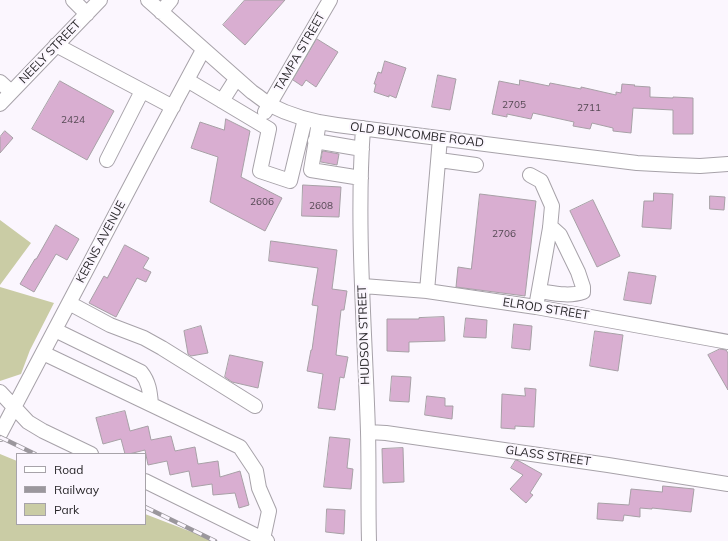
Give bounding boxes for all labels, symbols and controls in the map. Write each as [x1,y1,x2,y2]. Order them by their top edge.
street label: TAMPA STREET [272,10,328,94]
street label: NEELY STREET [16,17,84,87]
house number: 2705 [502,99,526,111]
house number: 2711 [577,102,601,114]
house number: 2424 [61,114,85,126]
street label: OLD BUNCOMBE ROAD [349,120,485,150]
house number: 2606 [250,196,274,208]
street label: KERNS AVENUE [73,198,129,286]
house number: 2608 [309,200,333,212]
house number: 2706 [492,228,516,240]
street label: HUDSON STREET [355,285,373,385]
street label: ELROD STREET [502,295,590,323]
street label: GLASS STREET [504,443,592,469]
legend [16,453,146,525]
text: Road [54,462,83,477]
text: Railway [54,482,99,497]
text: Park [54,502,79,517]

